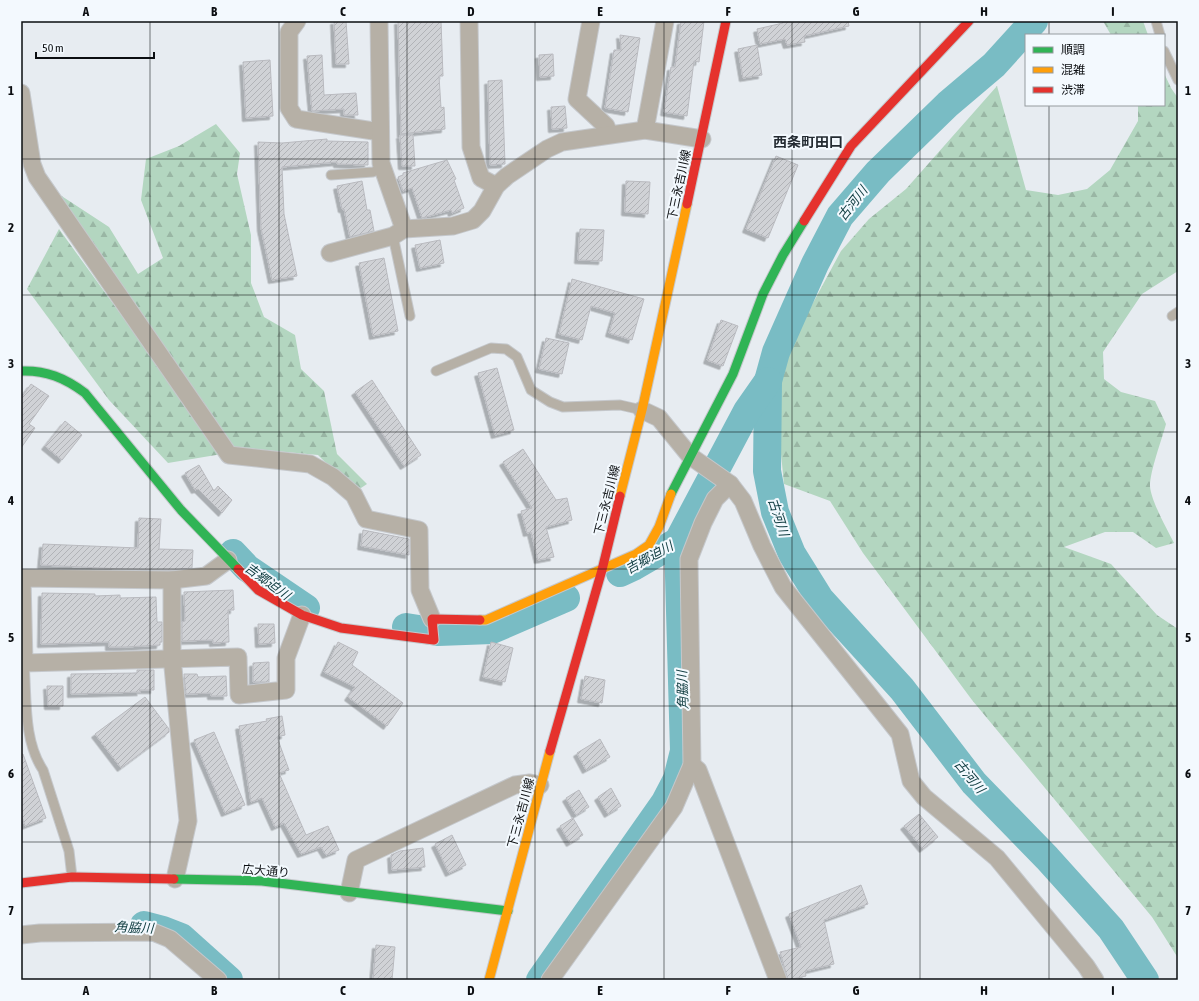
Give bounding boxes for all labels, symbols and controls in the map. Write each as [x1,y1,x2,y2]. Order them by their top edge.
text: A [82,4,90,19]
text: B [211,4,218,19]
text: C [340,4,346,19]
text: D [467,4,475,19]
text: E [597,4,603,19]
text: F [725,4,731,19]
text: G [853,4,860,19]
text: H [980,4,988,19]
text: I [1111,4,1115,19]
scale bar [36,34,154,60]
legend [1025,34,1165,106]
text: 50 m [42,41,64,55]
text: 順調 [1061,43,1085,57]
text: 混雑 [1061,63,1085,77]
text: 1 [8,83,14,98]
text: 渋滞 [1061,83,1085,97]
text: 1 [1185,83,1191,98]
district label: 西条町田口 [773,134,843,150]
street label: 下三永吉川線 [665,148,693,222]
water label: 古河川 [834,182,872,223]
text: 2 [8,220,14,235]
text: 2 [1185,220,1191,235]
text: 3 [8,356,14,371]
text: 3 [1185,356,1191,371]
street label: 下三永吉川線 [591,463,623,537]
text: 4 [7,493,14,508]
text: 4 [1184,493,1191,508]
water label: 古河川 [765,496,792,540]
water label: 吉郷迫川 [623,537,677,577]
water label: 吉郷迫川 [242,560,295,604]
text: 5 [8,630,14,645]
text: 5 [1185,630,1191,645]
water label: 角脇川 [674,668,691,710]
water label: 古河川 [951,757,989,798]
text: 6 [8,766,14,781]
text: 6 [1185,766,1191,781]
street label: 下三永吉川線 [505,776,537,850]
street label: 広大通り [241,862,291,880]
text: 7 [8,903,14,918]
text: 7 [1185,903,1191,918]
water label: 角脇川 [114,919,156,936]
text: A [82,983,90,998]
text: B [211,983,218,998]
text: C [340,983,346,998]
text: D [467,983,475,998]
text: E [597,983,603,998]
text: F [725,983,731,998]
text: G [853,983,860,998]
text: H [980,983,988,998]
text: I [1111,983,1115,998]

